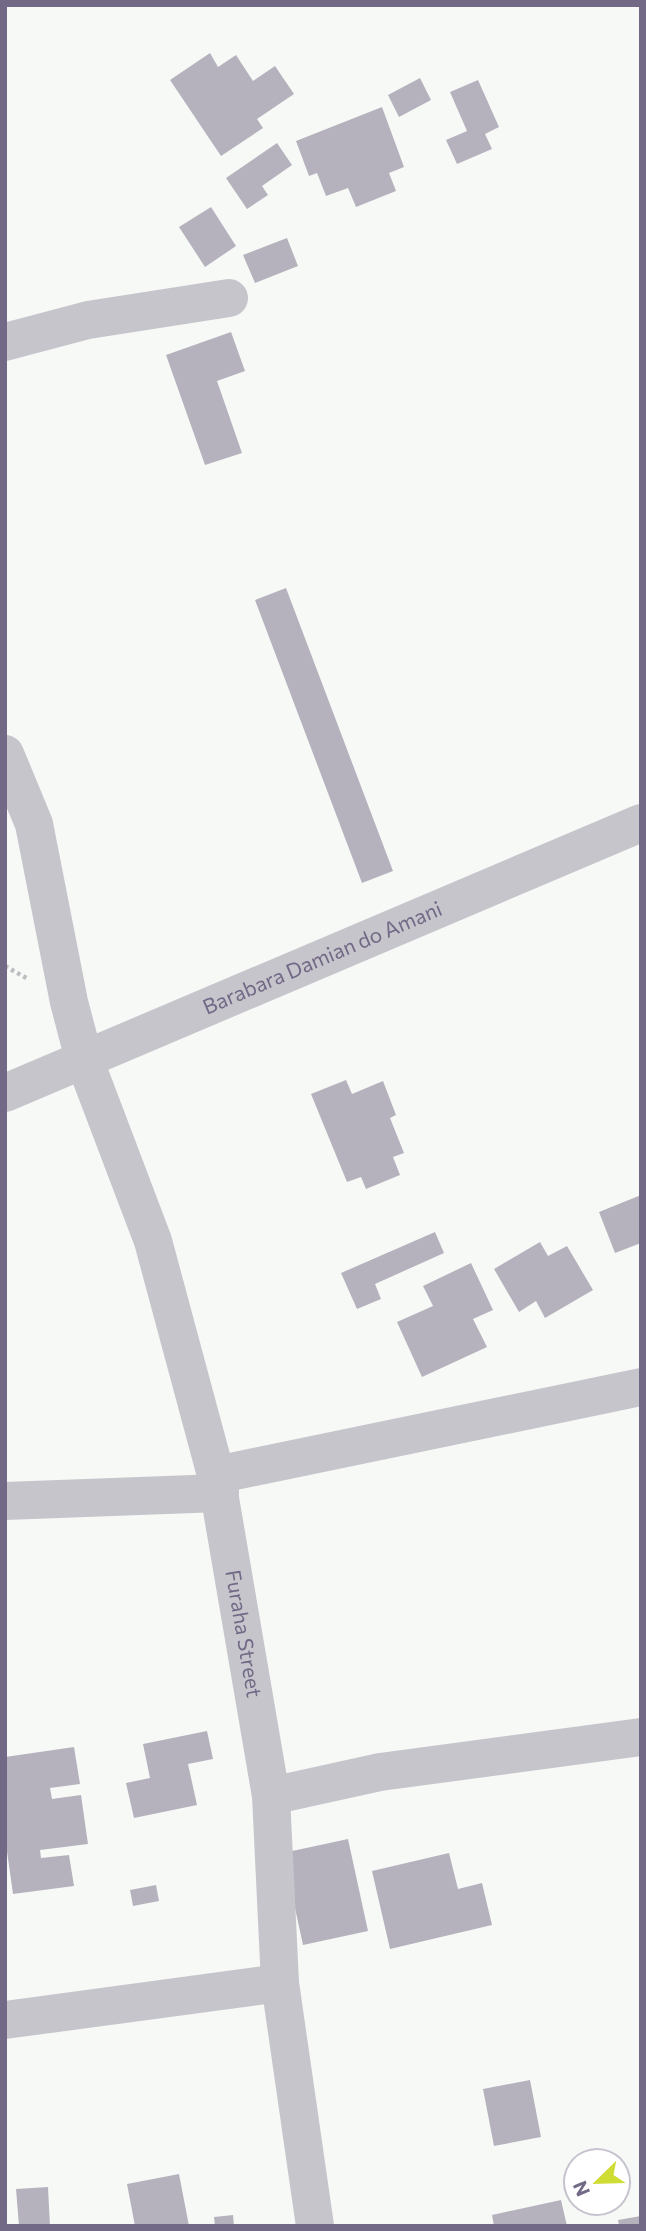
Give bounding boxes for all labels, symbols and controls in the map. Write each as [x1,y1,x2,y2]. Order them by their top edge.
street label: Barabara Damian do Amani [199,895,445,1019]
street label: Furaha Street [221,1568,268,1699]
north arrow [562,2147,632,2217]
text: N [568,2178,594,2200]

